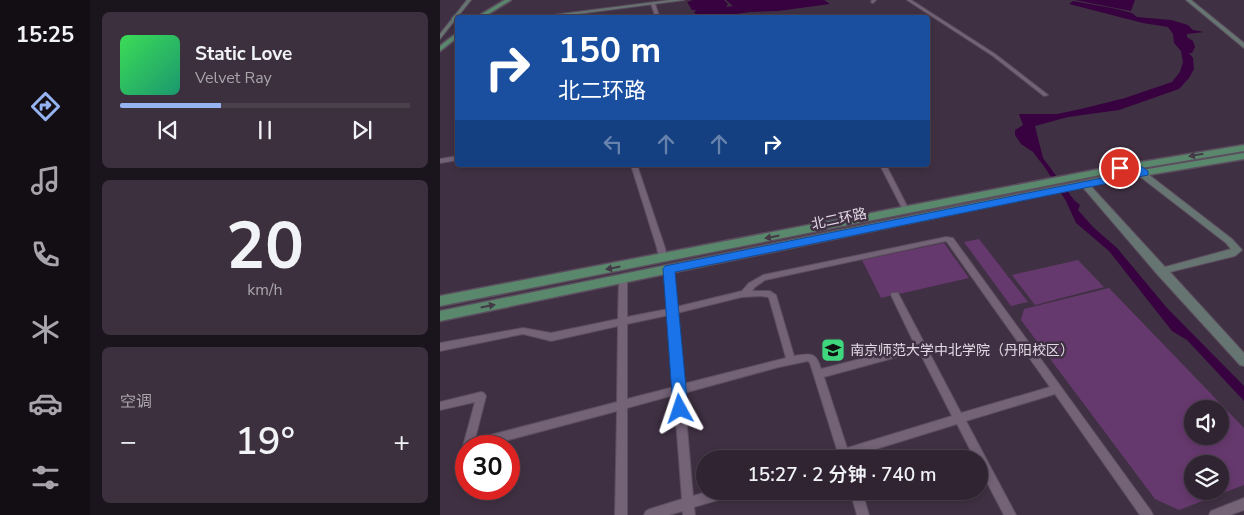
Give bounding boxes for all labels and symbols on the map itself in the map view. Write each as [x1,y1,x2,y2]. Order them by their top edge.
pin [1099,147,1141,189]
one-way arrow [1187,151,1203,159]
street label: 北二环路 [810,204,868,234]
one-way arrow [764,233,780,241]
one-way arrow [604,264,620,272]
one-way arrow [480,302,495,310]
school or university icon: 南京师范大学中北学院（丹阳校区） [820,337,846,363]
place label: 南京师范大学中北学院（丹阳校区） [850,341,1074,360]
position arrow [653,382,705,434]
speed limit sign: 30 [455,435,520,500]

